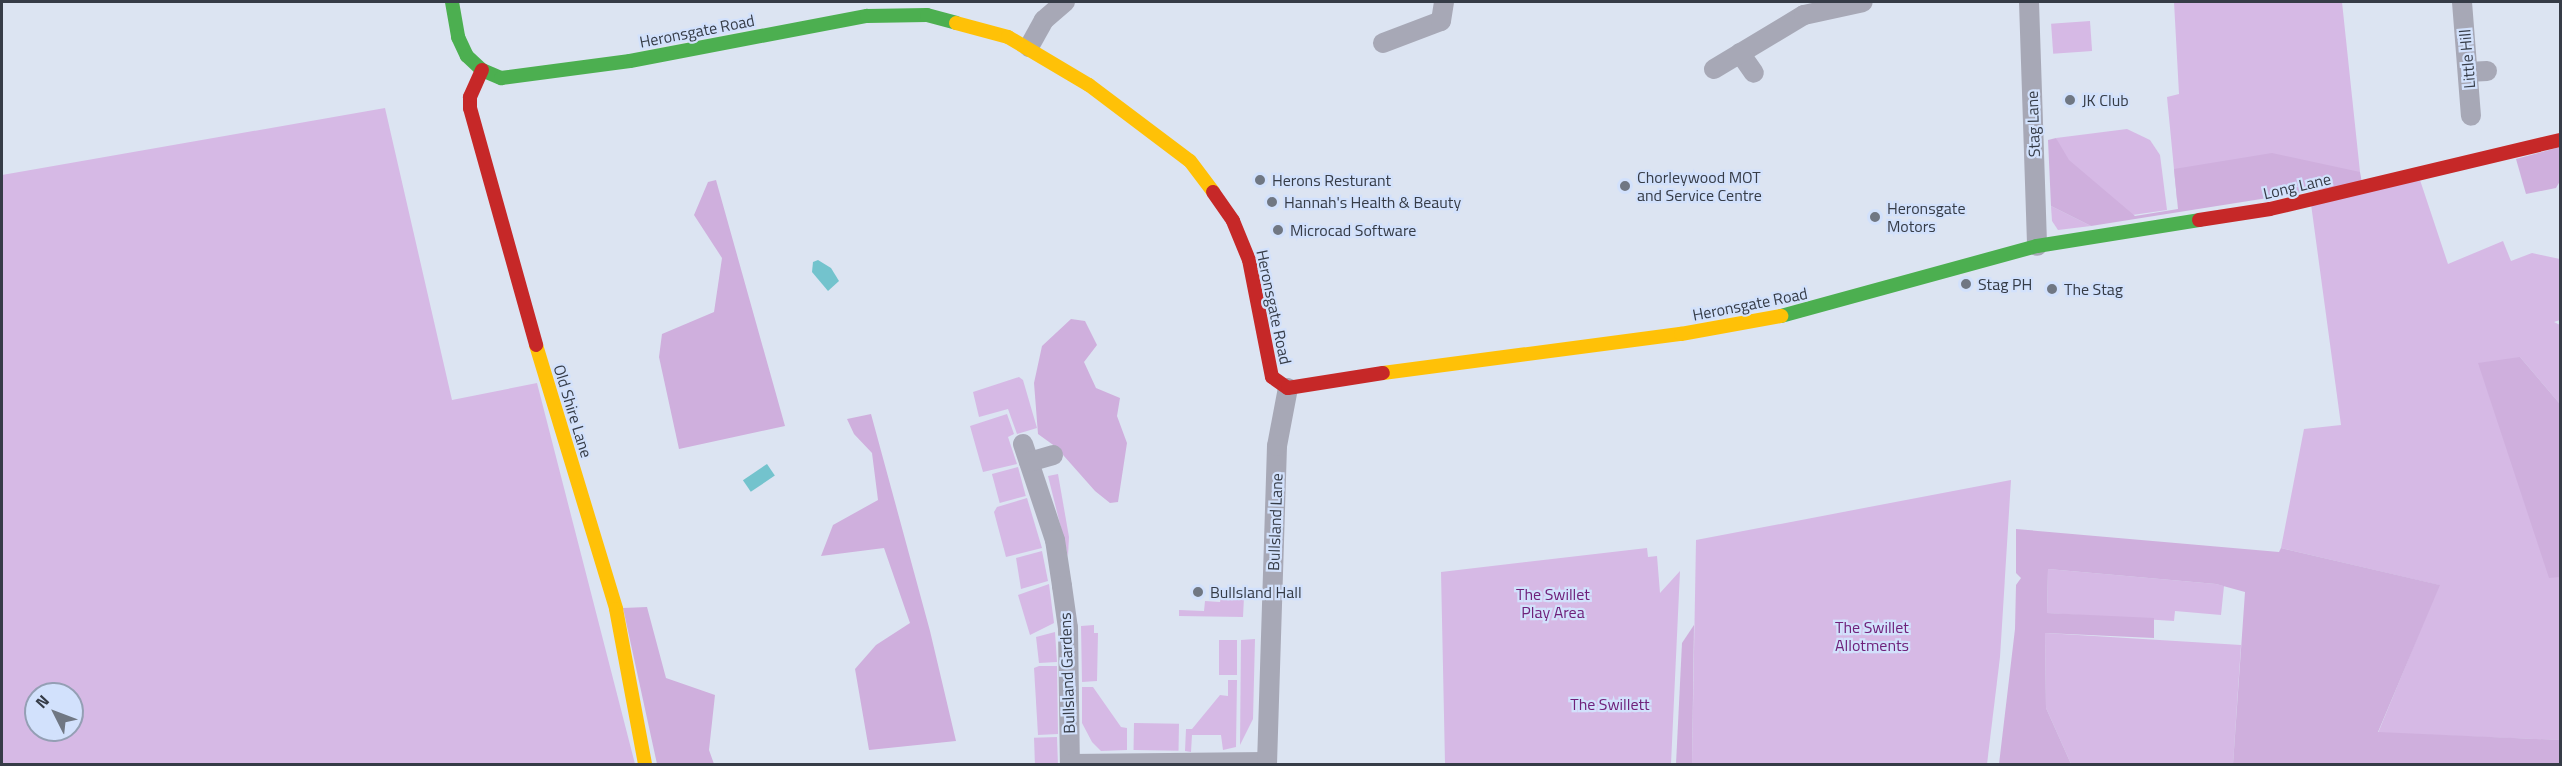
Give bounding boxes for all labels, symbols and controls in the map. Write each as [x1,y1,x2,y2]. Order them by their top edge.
street label: Heronsgate Road [638,10,756,52]
street label: Little Hill [2455,29,2479,89]
place label: JK Club [2082,90,2129,110]
street label: Stag Lane [2022,91,2044,157]
marker: JK Club [2063,93,2077,107]
place label: Chorleywood MOT and Service Centre [1637,167,1762,205]
street label: Long Lane [2261,169,2333,203]
place label: Herons Resturant [1272,170,1391,190]
marker: Herons Resturant [1253,173,1267,187]
marker: Chorleywood MOT and Service Centre [1618,179,1632,193]
place label: Hannah's Health & Beauty [1284,192,1461,212]
marker: Hannah's Health & Beauty [1265,195,1279,209]
place label: Heronsgate Motors [1887,198,1966,236]
marker: Heronsgate Motors [1868,210,1882,224]
place label: Microcad Software [1290,220,1416,240]
marker: Microcad Software [1271,223,1285,237]
street label: Heronsgate Road [1252,248,1296,366]
place label: Stag PH [1978,274,2032,294]
marker: Stag PH [1959,277,1973,291]
place label: The Stag [2064,279,2123,299]
marker: The Stag [2045,282,2059,296]
street label: Heronsgate Road [1691,283,1809,325]
street label: Old Shire Lane [550,362,596,460]
street label: Bullsland Lane [1264,473,1286,571]
place label: Bullsland Hall [1210,582,1302,602]
park label: The Swillet Play Area [1516,584,1590,622]
marker: Bullsland Hall [1191,585,1205,599]
street label: Bullsland Gardens [1055,612,1079,734]
park label: The Swillet Allotments [1835,617,1909,655]
north arrow [24,682,84,742]
text: N [29,689,55,713]
park label: The Swillett [1570,694,1650,714]

